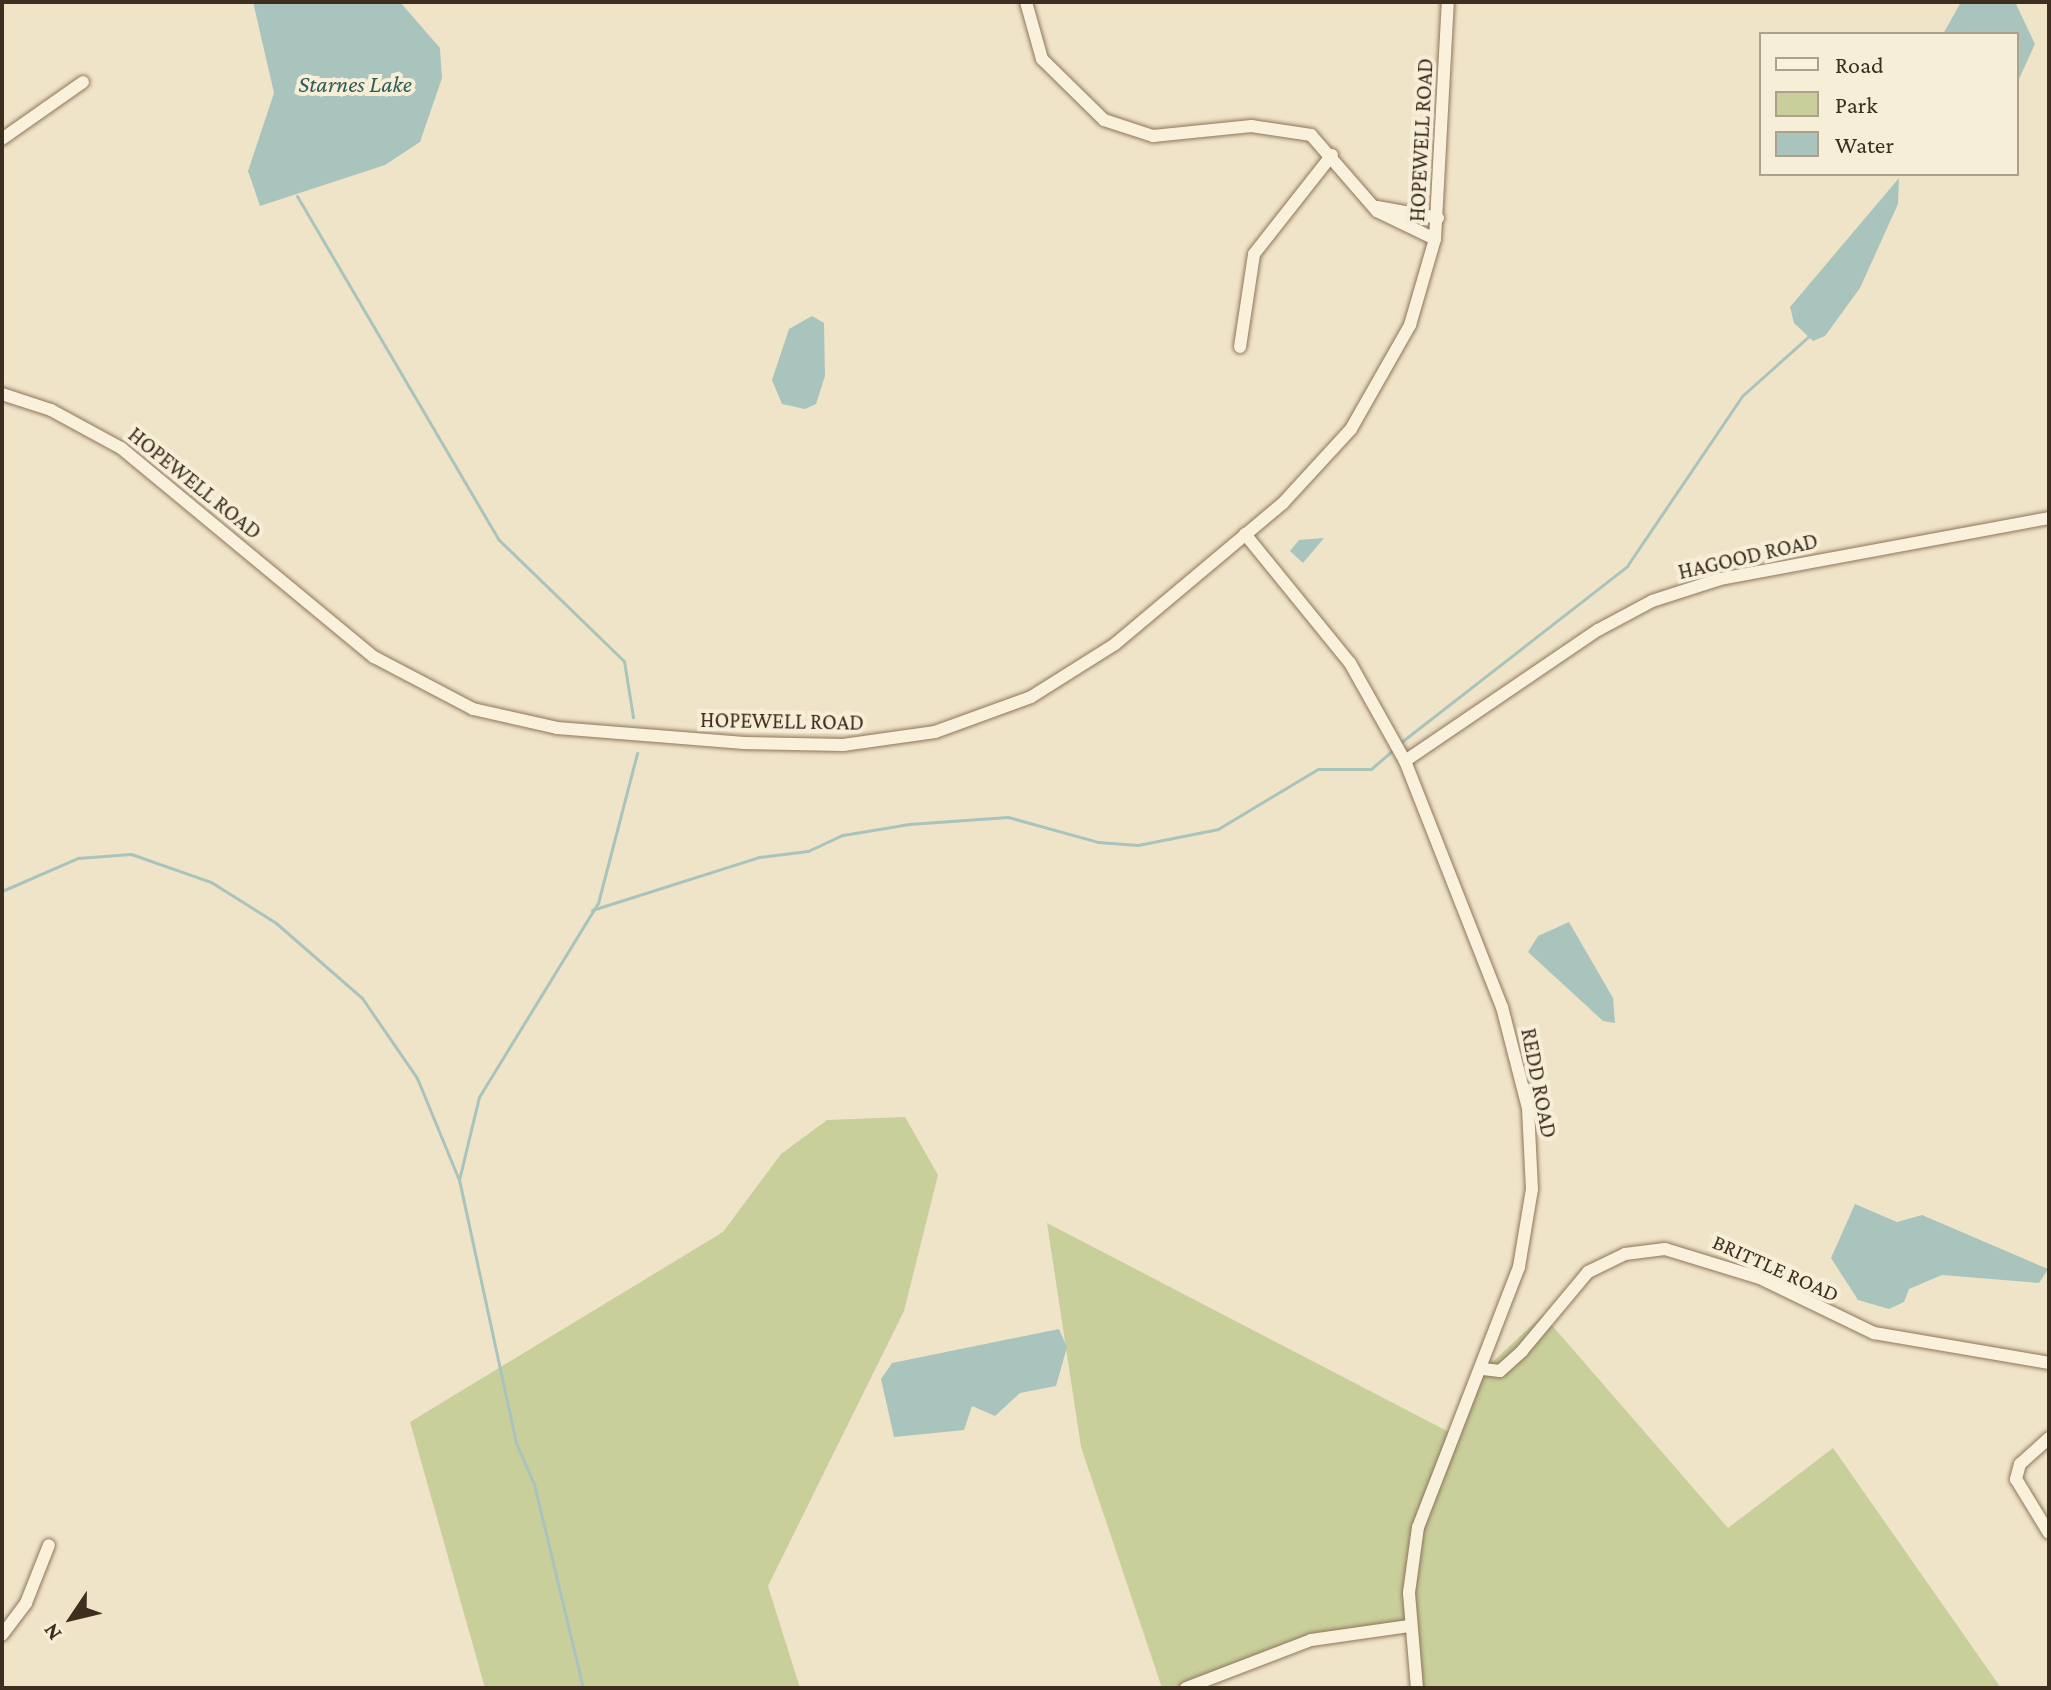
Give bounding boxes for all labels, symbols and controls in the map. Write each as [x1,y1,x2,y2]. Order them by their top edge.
legend [1759,32,2019,176]
text: Road [1835,51,1884,78]
street label: HOPEWELL ROAD [1404,58,1438,222]
water label: Starnes Lake [298,70,412,98]
text: Park [1835,91,1878,118]
text: Water [1835,131,1894,158]
street label: HOPEWELL ROAD [123,421,267,545]
street label: HAGOOD ROAD [1675,527,1821,585]
street label: HOPEWELL ROAD [700,706,864,736]
street label: REDD ROAD [1515,1026,1563,1140]
street label: BRITTLE ROAD [1709,1228,1843,1308]
north arrow [32,1578,112,1658]
text: N [37,1619,66,1645]

